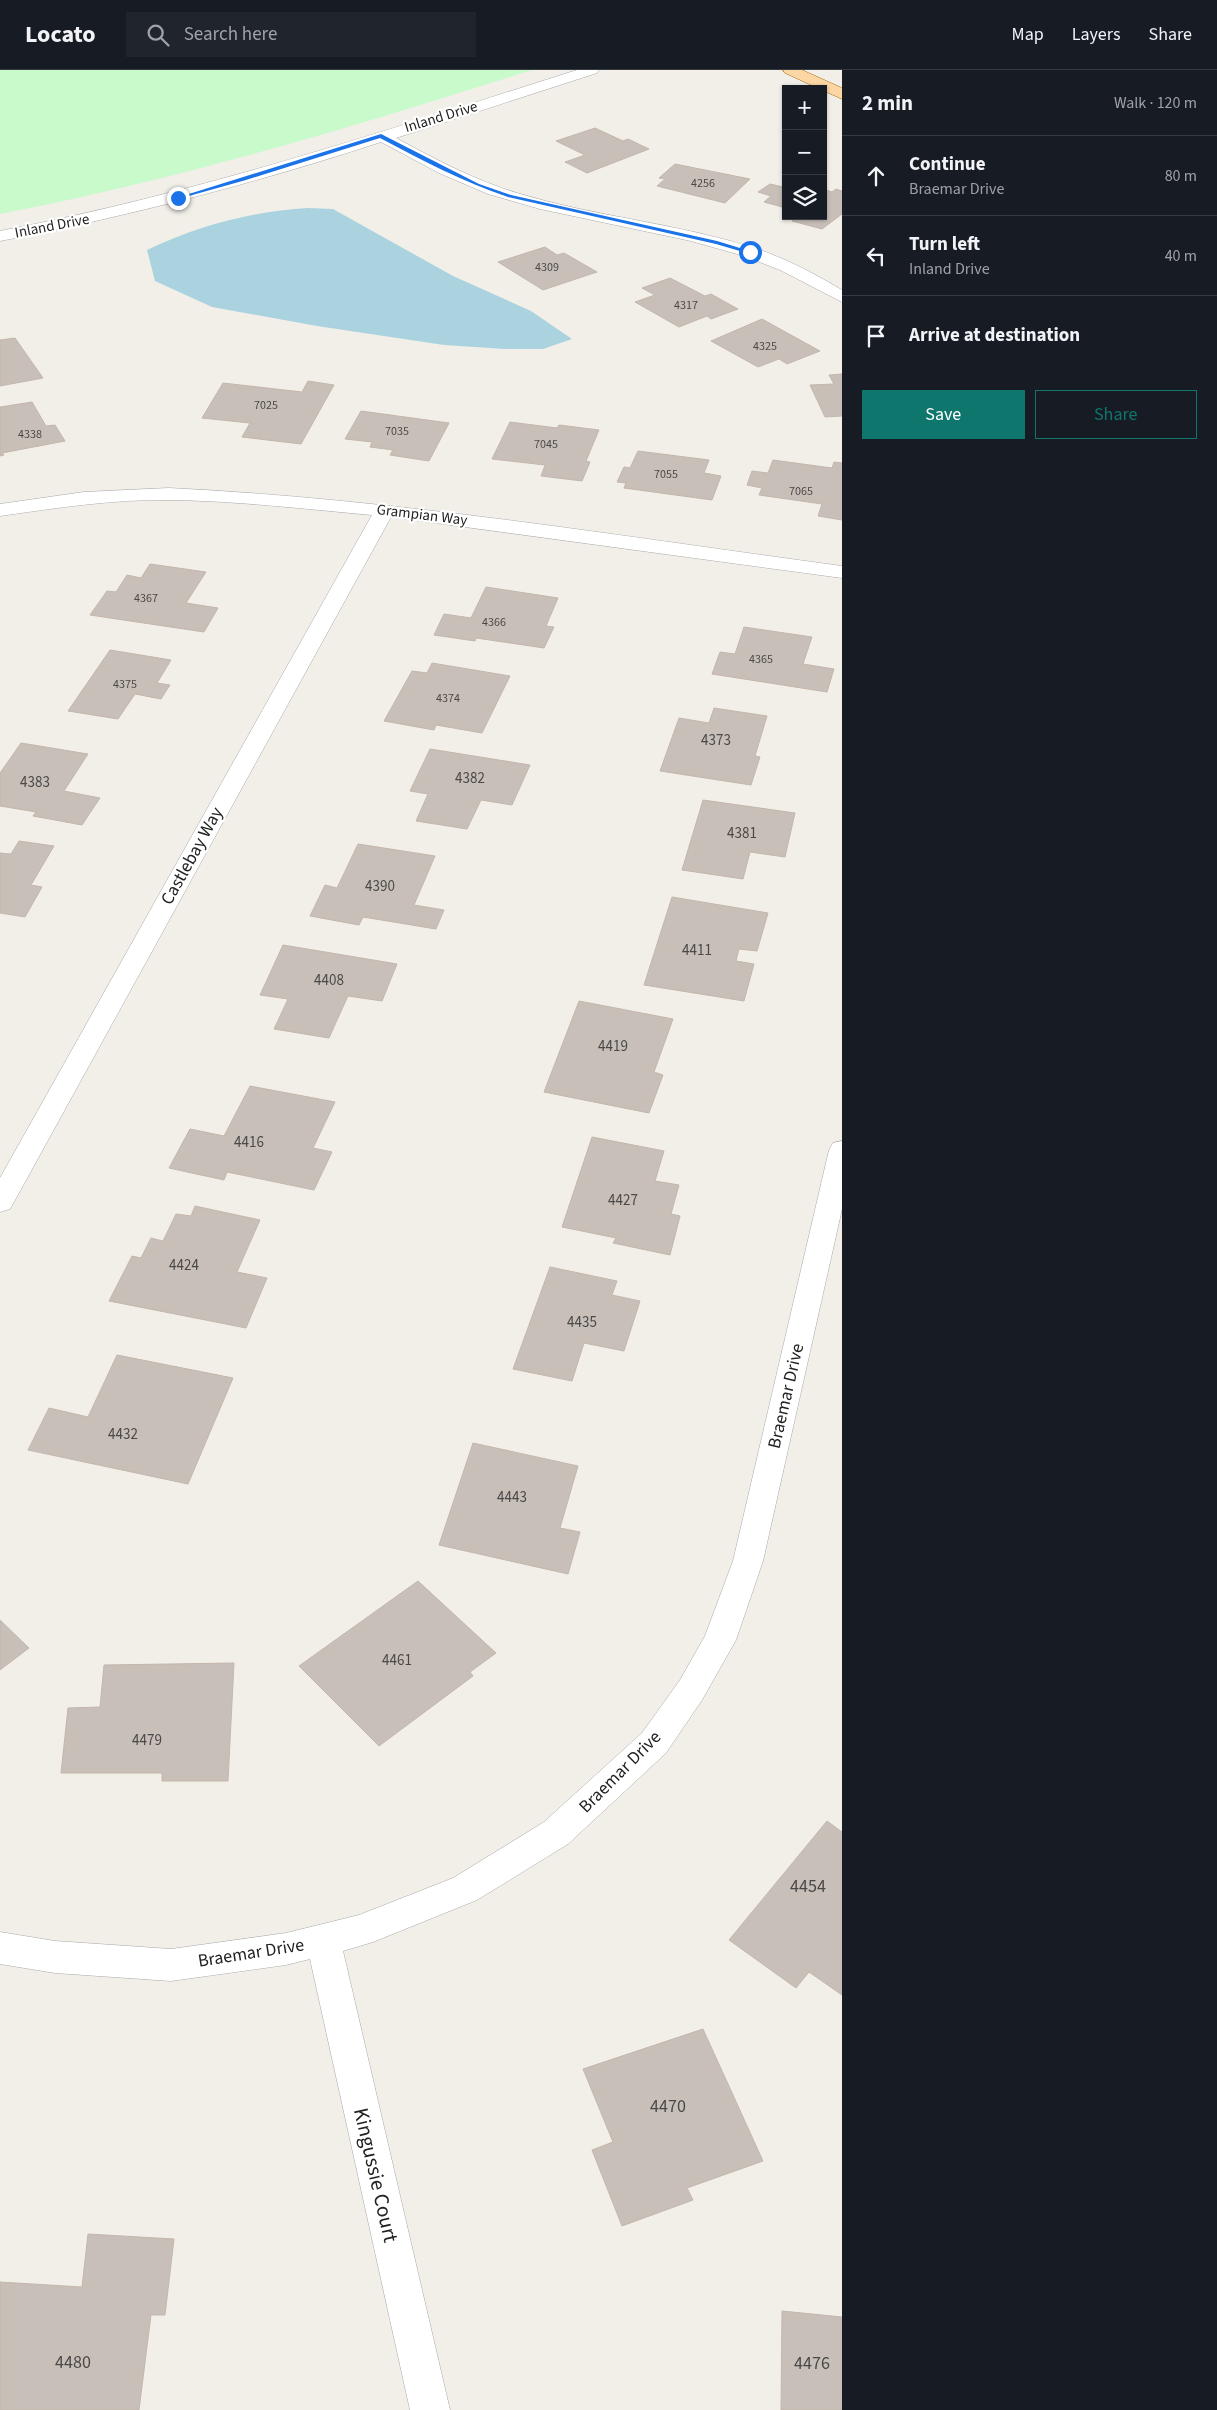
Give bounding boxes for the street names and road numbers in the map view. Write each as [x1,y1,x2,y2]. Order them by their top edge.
street label: Inland Drive [402,96,480,138]
street label: Inland Drive [13,208,91,244]
street label: Grampian Way [376,499,468,531]
street label: Castlebay Way [155,802,229,909]
street label: Braemar Drive [762,1341,810,1451]
street label: Braemar Drive [573,1725,667,1819]
street label: Braemar Drive [196,1932,306,1974]
street label: Kingussie Court [346,2105,406,2245]

